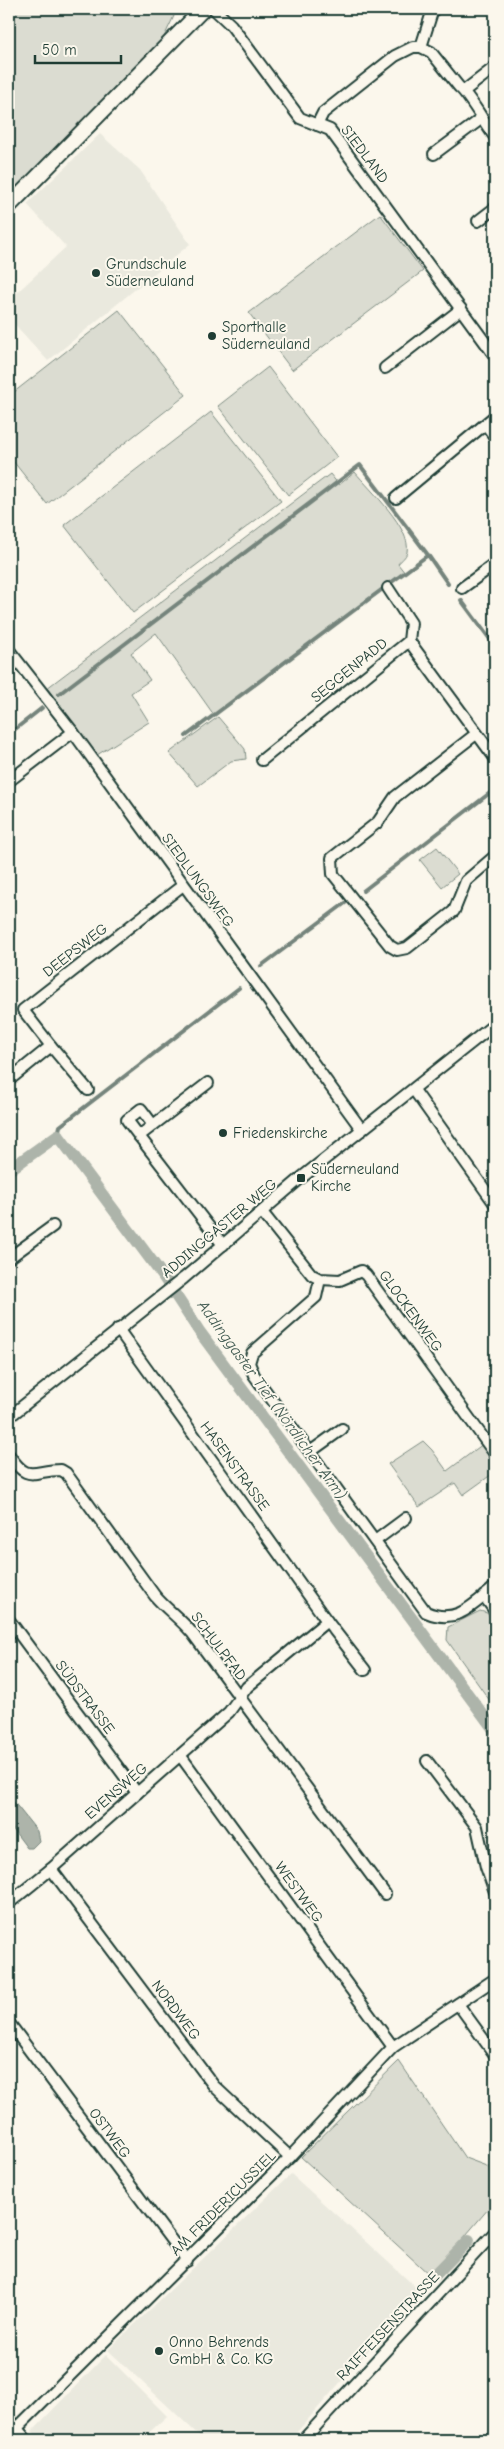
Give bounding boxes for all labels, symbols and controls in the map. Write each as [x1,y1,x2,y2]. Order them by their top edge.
scale bar [35,32,121,64]
text: 50 m [42,41,77,59]
street label: SIEDLAND [337,121,393,187]
place label: Grundschule Süderneuland [106,255,194,290]
marker: Grundschule Süderneuland [90,267,102,279]
place label: Sporthalle Süderneuland [222,318,310,353]
marker: Sporthalle Süderneuland [206,330,218,342]
street label: SEGGENPADD [307,634,391,706]
street label: SIEDLUNGSWEG [158,830,238,931]
street label: DEEPSWEG [39,919,111,981]
place label: Friedenskirche [233,1124,328,1142]
marker: Friedenskirche [217,1127,229,1139]
place label: Süderneuland Kirche [311,1160,399,1195]
marker: Süderneuland Kirche [295,1172,307,1184]
street label: ADDINGGASTER WEG [158,1174,280,1281]
street label: GLOCKENWEG [375,1267,447,1356]
water label: Addinggaster Tief (Nördlicher Arm) [193,1296,350,1503]
street label: HASENSTRASSE [197,1418,273,1514]
street label: SCHULPFAD [187,1608,251,1684]
street label: SÜDSTRASSE [51,1657,119,1737]
street label: EVENSWEG [81,1759,151,1823]
street label: WESTWEG [271,1858,327,1926]
street label: NORDWEG [148,1977,204,2044]
street label: OSTWEG [85,2104,135,2162]
street label: AM FRIDERICUSSIEL [167,2146,280,2259]
street label: RAIFFEISENSTRASSE [333,2268,443,2384]
place label: Onno Behrends GmbH & Co. KG [169,2333,274,2368]
marker: Onno Behrends GmbH & Co. KG [153,2345,165,2357]

